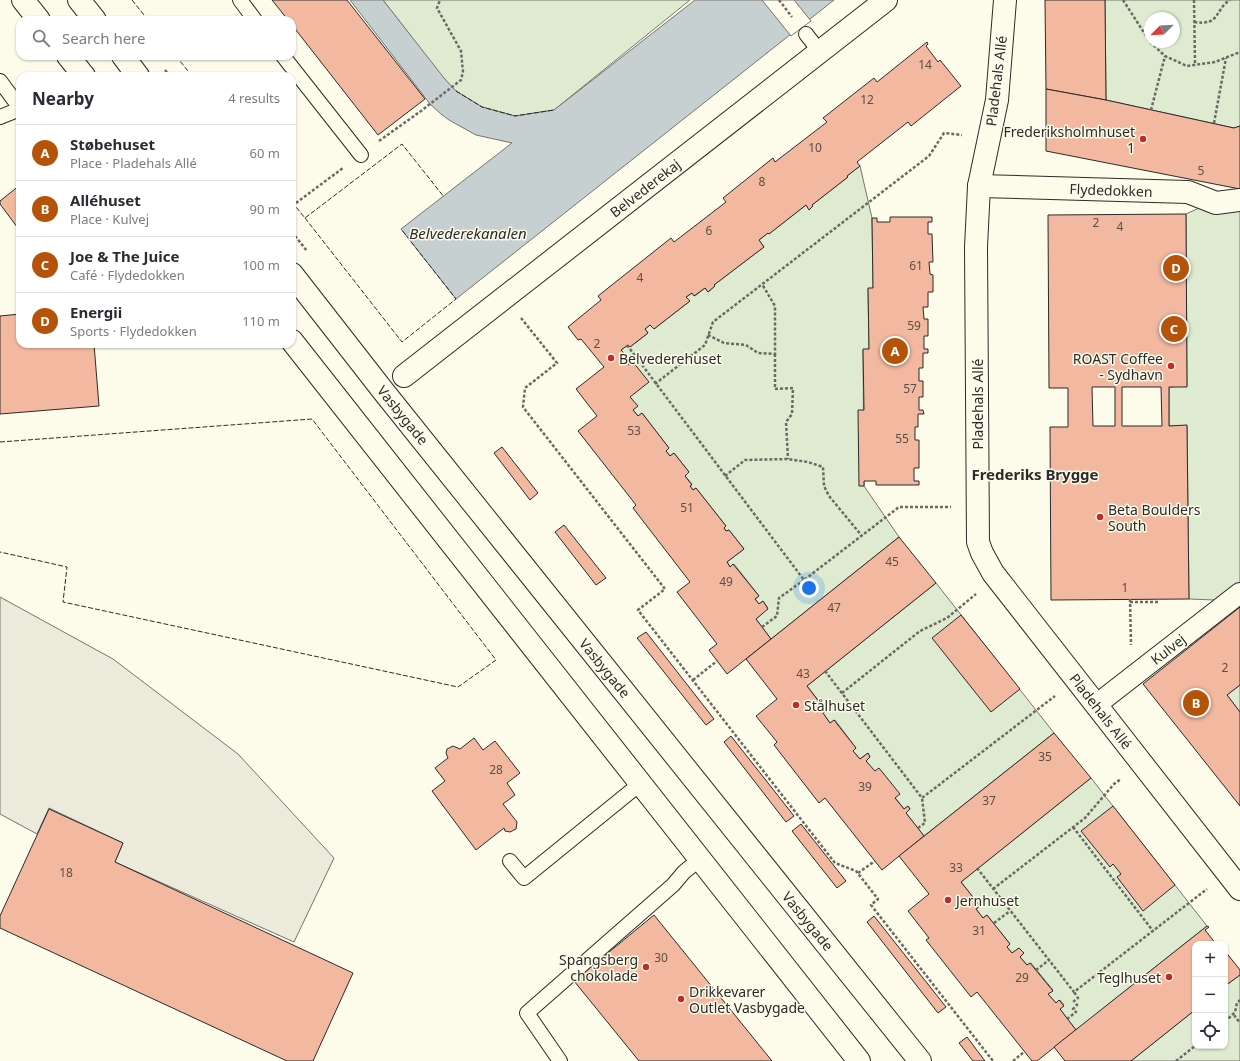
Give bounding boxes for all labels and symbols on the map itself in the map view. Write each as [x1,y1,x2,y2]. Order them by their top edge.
north arrow [1144,12,1180,48]
street label: Pladehals Allé [981,35,1011,127]
house number: 14 [918,56,932,73]
house number: 12 [860,91,874,108]
place label: Frederiksholmhuset 1 [1003,122,1135,157]
marker: Frederiksholmhuset 1 [1138,134,1148,144]
house number: 10 [808,139,822,156]
street label: Belvederekaj [606,155,684,221]
house number: 5 [1198,162,1205,179]
house number: 8 [759,173,766,190]
street label: Flydedokken [1069,179,1153,201]
house number: 2 [1093,214,1100,231]
house number: 4 [1117,218,1124,235]
house number: 6 [706,222,713,239]
water label: Belvederekanalen [409,223,527,243]
pin: D [1163,253,1189,283]
house number: 61 [909,257,923,274]
house number: 4 [637,269,644,286]
pin: C [1161,314,1187,344]
house number: 59 [907,317,921,334]
house number: 2 [594,335,601,352]
pin: A [882,336,908,366]
place label: Belvederehuset [619,349,721,368]
place label: ROAST Coffee - Sydhavn [1073,349,1163,384]
marker: Belvederehuset [606,353,616,363]
street label: Pladehals Allé [968,358,987,449]
marker: ROAST Coffee - Sydhavn [1166,361,1176,371]
house number: 57 [903,380,917,397]
street label: Vasbygade [373,381,433,449]
house number: 53 [627,422,641,439]
house number: 55 [895,430,909,447]
district label: Frederiks Brygge [971,464,1099,484]
house number: 51 [680,499,694,516]
place label: Beta Boulders South [1108,500,1201,535]
marker: Beta Boulders South [1095,512,1105,522]
house number: 45 [885,553,899,570]
house number: 49 [719,573,733,590]
your location [799,578,819,598]
house number: 1 [1122,579,1128,596]
house number: 47 [827,599,841,616]
street label: Kulvej [1147,629,1189,669]
street label: Vasbygade [575,634,635,702]
house number: 2 [1222,659,1229,676]
house number: 43 [796,665,810,682]
street label: Pladehals Allé [1066,669,1137,753]
pin: B [1183,688,1209,718]
place label: Stålhuset [804,696,865,715]
marker: Stålhuset [791,700,801,710]
house number: 35 [1038,748,1052,765]
house number: 28 [489,761,503,778]
house number: 39 [858,778,872,795]
house number: 37 [982,792,996,809]
house number: 33 [949,859,963,876]
house number: 18 [59,864,73,881]
street label: Vasbygade [778,887,838,955]
place label: Jernhuset [954,891,1019,910]
marker: Jernhuset [943,895,953,905]
house number: 31 [972,922,986,939]
house number: 30 [654,949,668,966]
place label: Spangsberg chokolade [559,950,638,985]
marker: Spangsberg chokolade [641,962,651,972]
place label: Teglhuset [1097,968,1161,987]
house number: 29 [1015,969,1029,986]
marker: Teglhuset [1164,972,1174,982]
place label: Drikkevarer Outlet Vasbygade [689,982,805,1017]
marker: Drikkevarer Outlet Vasbygade [676,994,686,1004]

